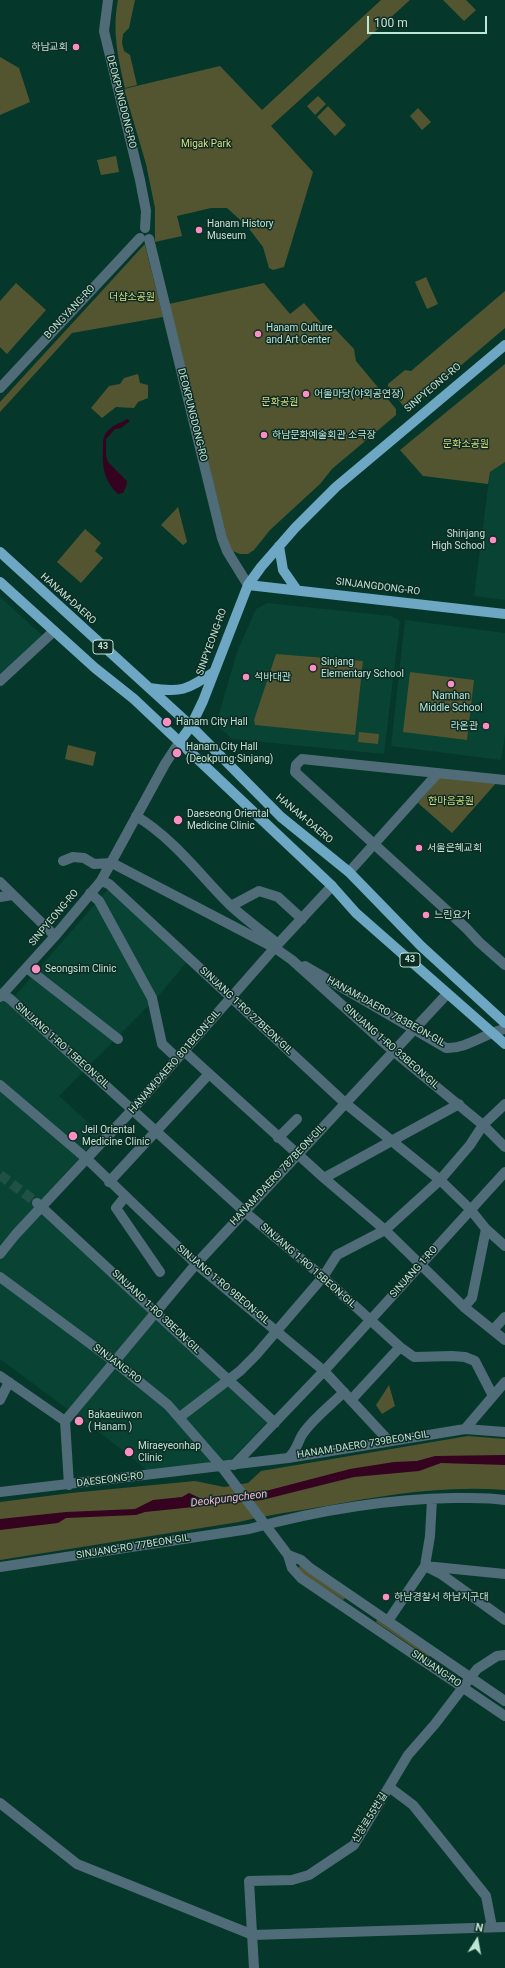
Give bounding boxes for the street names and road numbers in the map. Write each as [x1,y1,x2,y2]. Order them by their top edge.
street label: DEOKPUNGDONG-RO [104,54,138,150]
street label: BONGYANG-RO [42,283,98,341]
street label: SINPYEONG-RO [402,361,464,415]
street label: DEOKPUNGDONG-RO [175,367,209,463]
street label: HANAM-DAERO [38,571,98,627]
street label: SINJANGDONG-RO [335,576,421,598]
street label: SINPYEONG-RO [194,607,230,677]
road number: 43 [93,640,113,654]
street label: HANAM-DAERO [273,792,335,846]
street label: SINPYEONG-RO [27,887,81,949]
road number: 43 [400,953,420,967]
street label: SINJANG 1-RO 27BEON-GIL [197,965,295,1057]
street label: HANAM-DAERO 783BEON-GIL [325,974,447,1050]
street label: SINJANG 1-RO 15BEON-GIL [12,1000,112,1092]
street label: SINJANG 1-RO 33BEON-GIL [341,1002,441,1092]
street label: HANAM-DAERO 801BEON-GIL [127,1008,223,1116]
street label: HANAM-DAERO 787BEON-GIL [228,1122,328,1228]
street label: SINJANG 1-RO 15BEON-GIL [258,1221,358,1311]
street label: SINJANG 1-RO 9BEON-GIL [174,1243,272,1327]
street label: SINJANG 1-RO [388,1244,440,1300]
street label: SINJANG 1-RO 3BEON-GIL [109,1268,203,1356]
street label: SINJANG-RO [90,1342,144,1386]
street label: HANAM-DAERO 739BEON-GIL [296,1429,430,1461]
street label: DAESEONG-RO [76,1470,144,1490]
street label: SINJANG-RO 77BEON-GIL [75,1532,191,1562]
street label: SINJANG-RO [409,1648,463,1690]
street label: 신장로55번길 [350,1791,390,1845]

